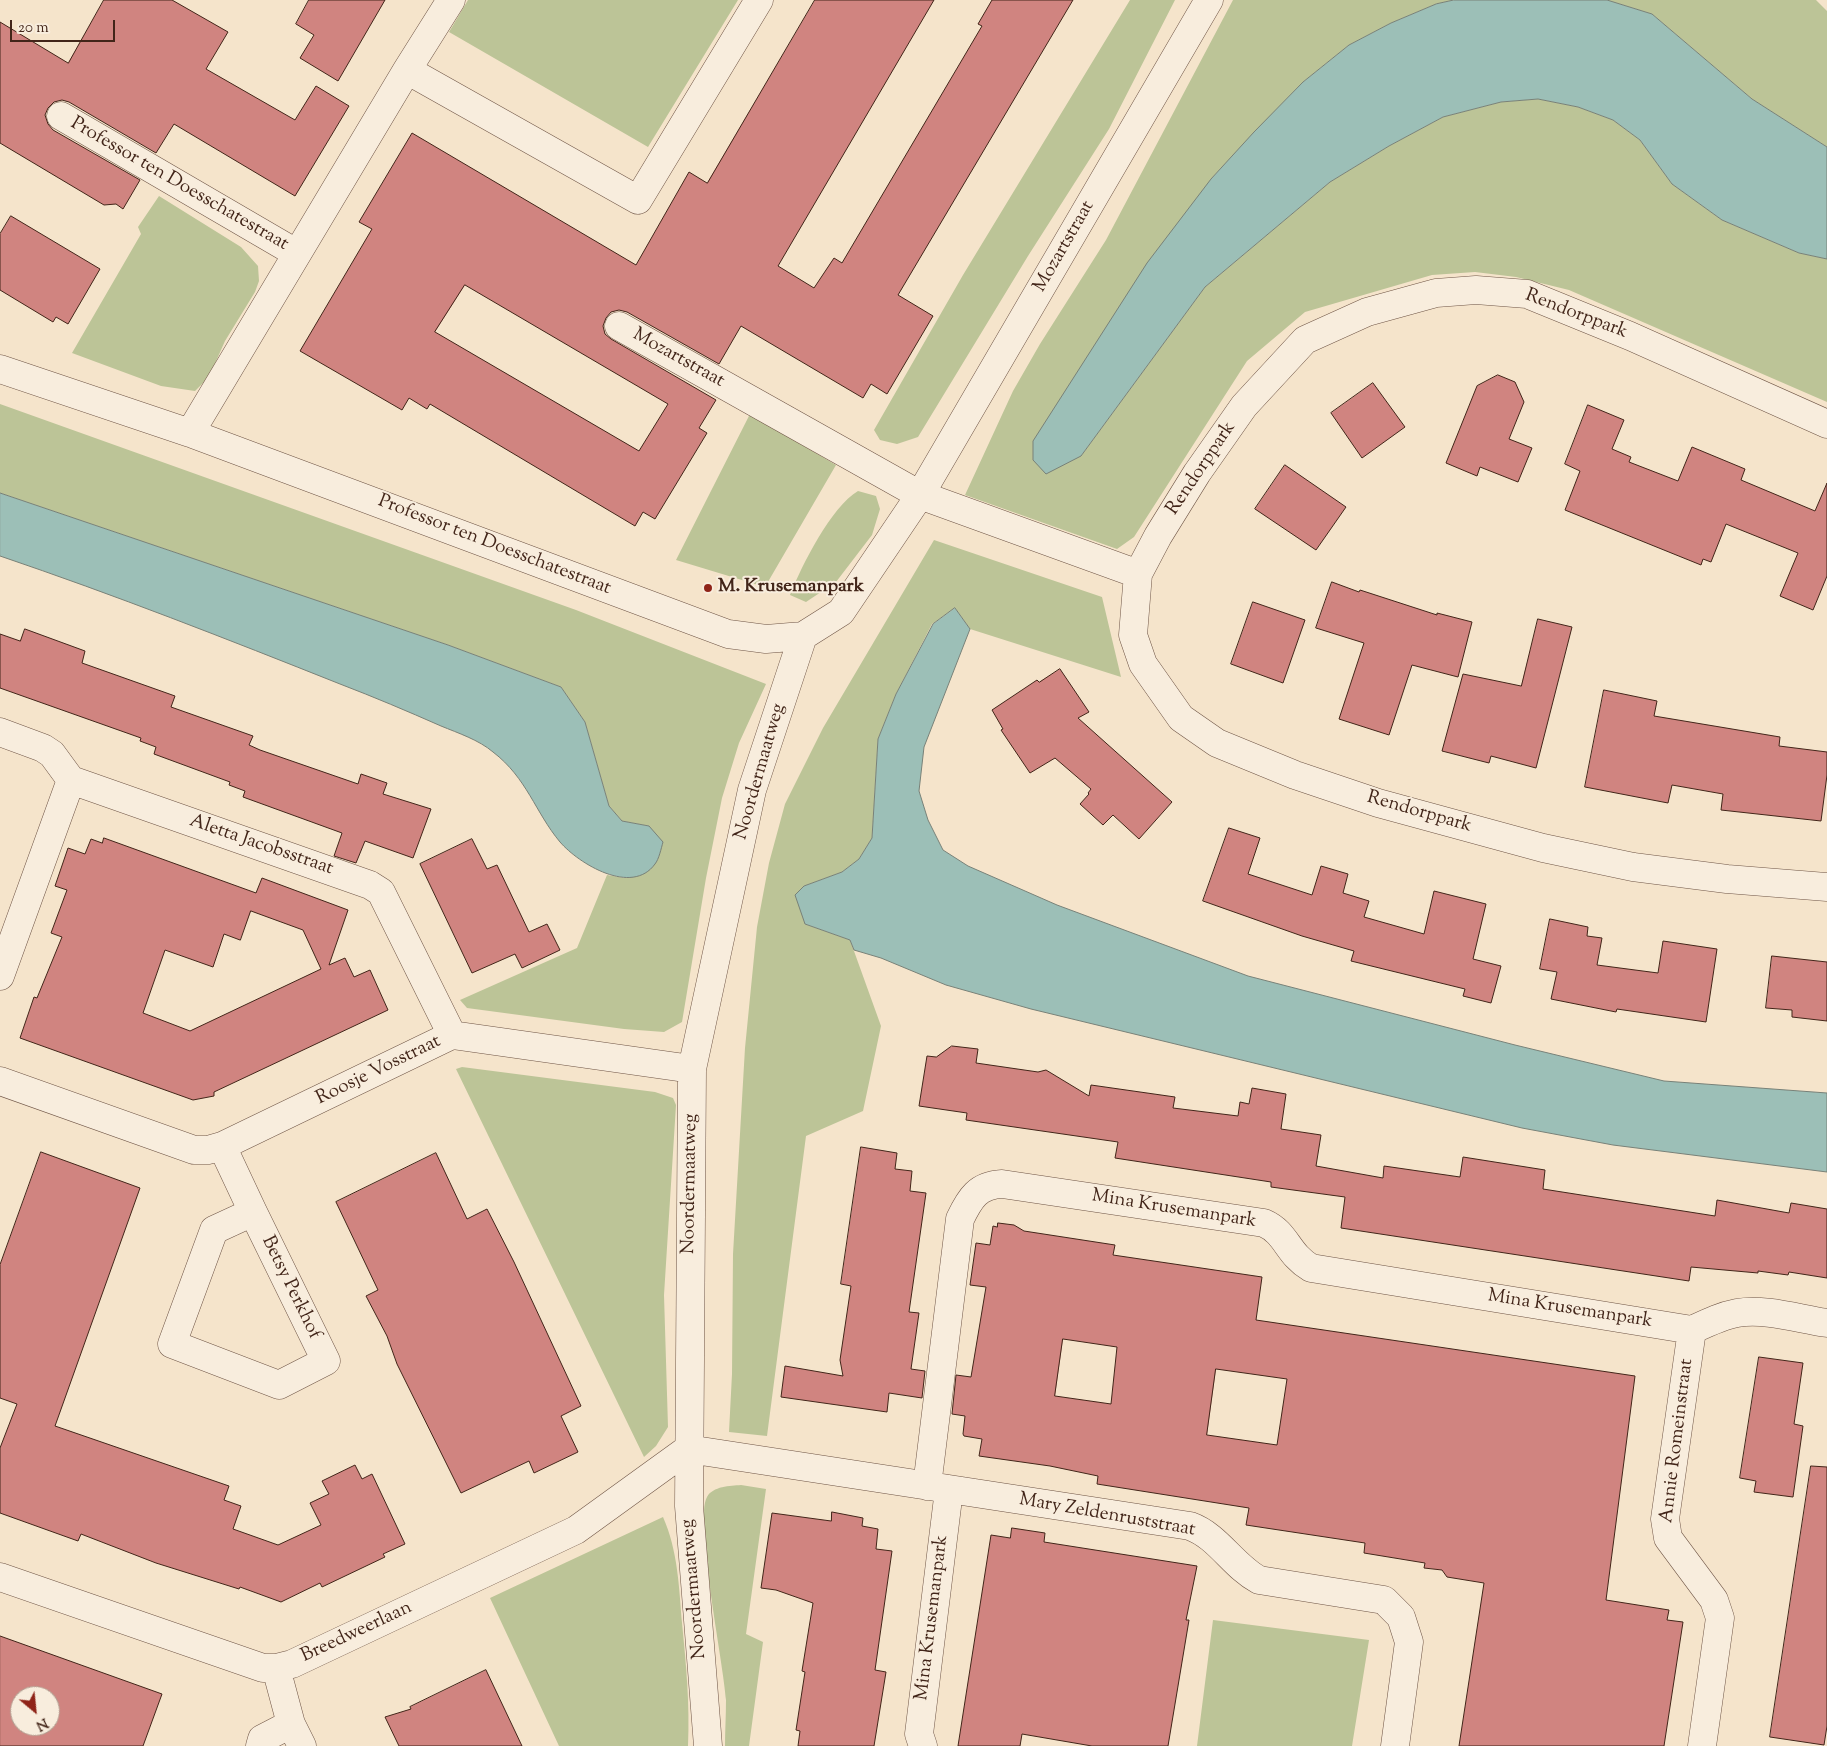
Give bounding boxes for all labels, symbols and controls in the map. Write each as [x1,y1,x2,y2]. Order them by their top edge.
scale bar [12,10,118,42]
text: 20 m [18,18,49,39]
street label: Professor ten Doesschatestraat [66,113,292,257]
street label: Mozartstraat [1030,197,1100,297]
street label: Rendorppark [1522,285,1630,345]
street label: Mozartstraat [628,324,728,394]
street label: Rendorppark [1162,418,1242,520]
street label: Professor ten Doesschatestraat [374,491,614,601]
place label: M. Krusemanpark [718,577,864,599]
marker: M. Krusemanpark [702,582,714,594]
street label: Noordermaatweg [731,701,791,843]
street label: Rendorppark [1364,787,1474,839]
street label: Aletta Jacobsstraat [186,811,336,881]
street label: Roosje Vosstraat [313,1031,445,1111]
street label: Noordermaatweg [678,1113,704,1255]
street label: Mina Krusemanpark [1090,1186,1258,1234]
street label: Betsy Perkhof [255,1233,325,1343]
street label: Mina Krusemanpark [1486,1286,1654,1334]
street label: Annie Romeinstraat [1657,1357,1699,1525]
street label: Mary Zeldenruststraat [1017,1489,1197,1543]
street label: Noordermaatweg [678,1518,712,1660]
street label: Mina Krusemanpark [912,1534,954,1702]
street label: Breedweerlaan [298,1597,416,1669]
north arrow [10,1686,60,1736]
text: N [32,1712,51,1735]

